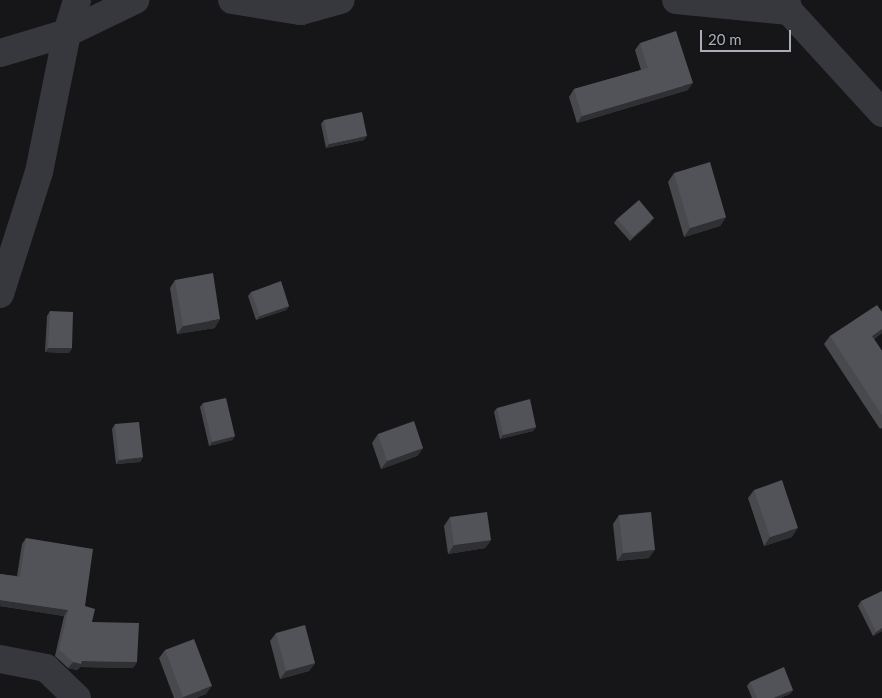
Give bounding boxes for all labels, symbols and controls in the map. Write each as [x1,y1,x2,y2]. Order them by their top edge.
scale bar [702,20,793,52]
text: 20 m [708,30,742,48]

